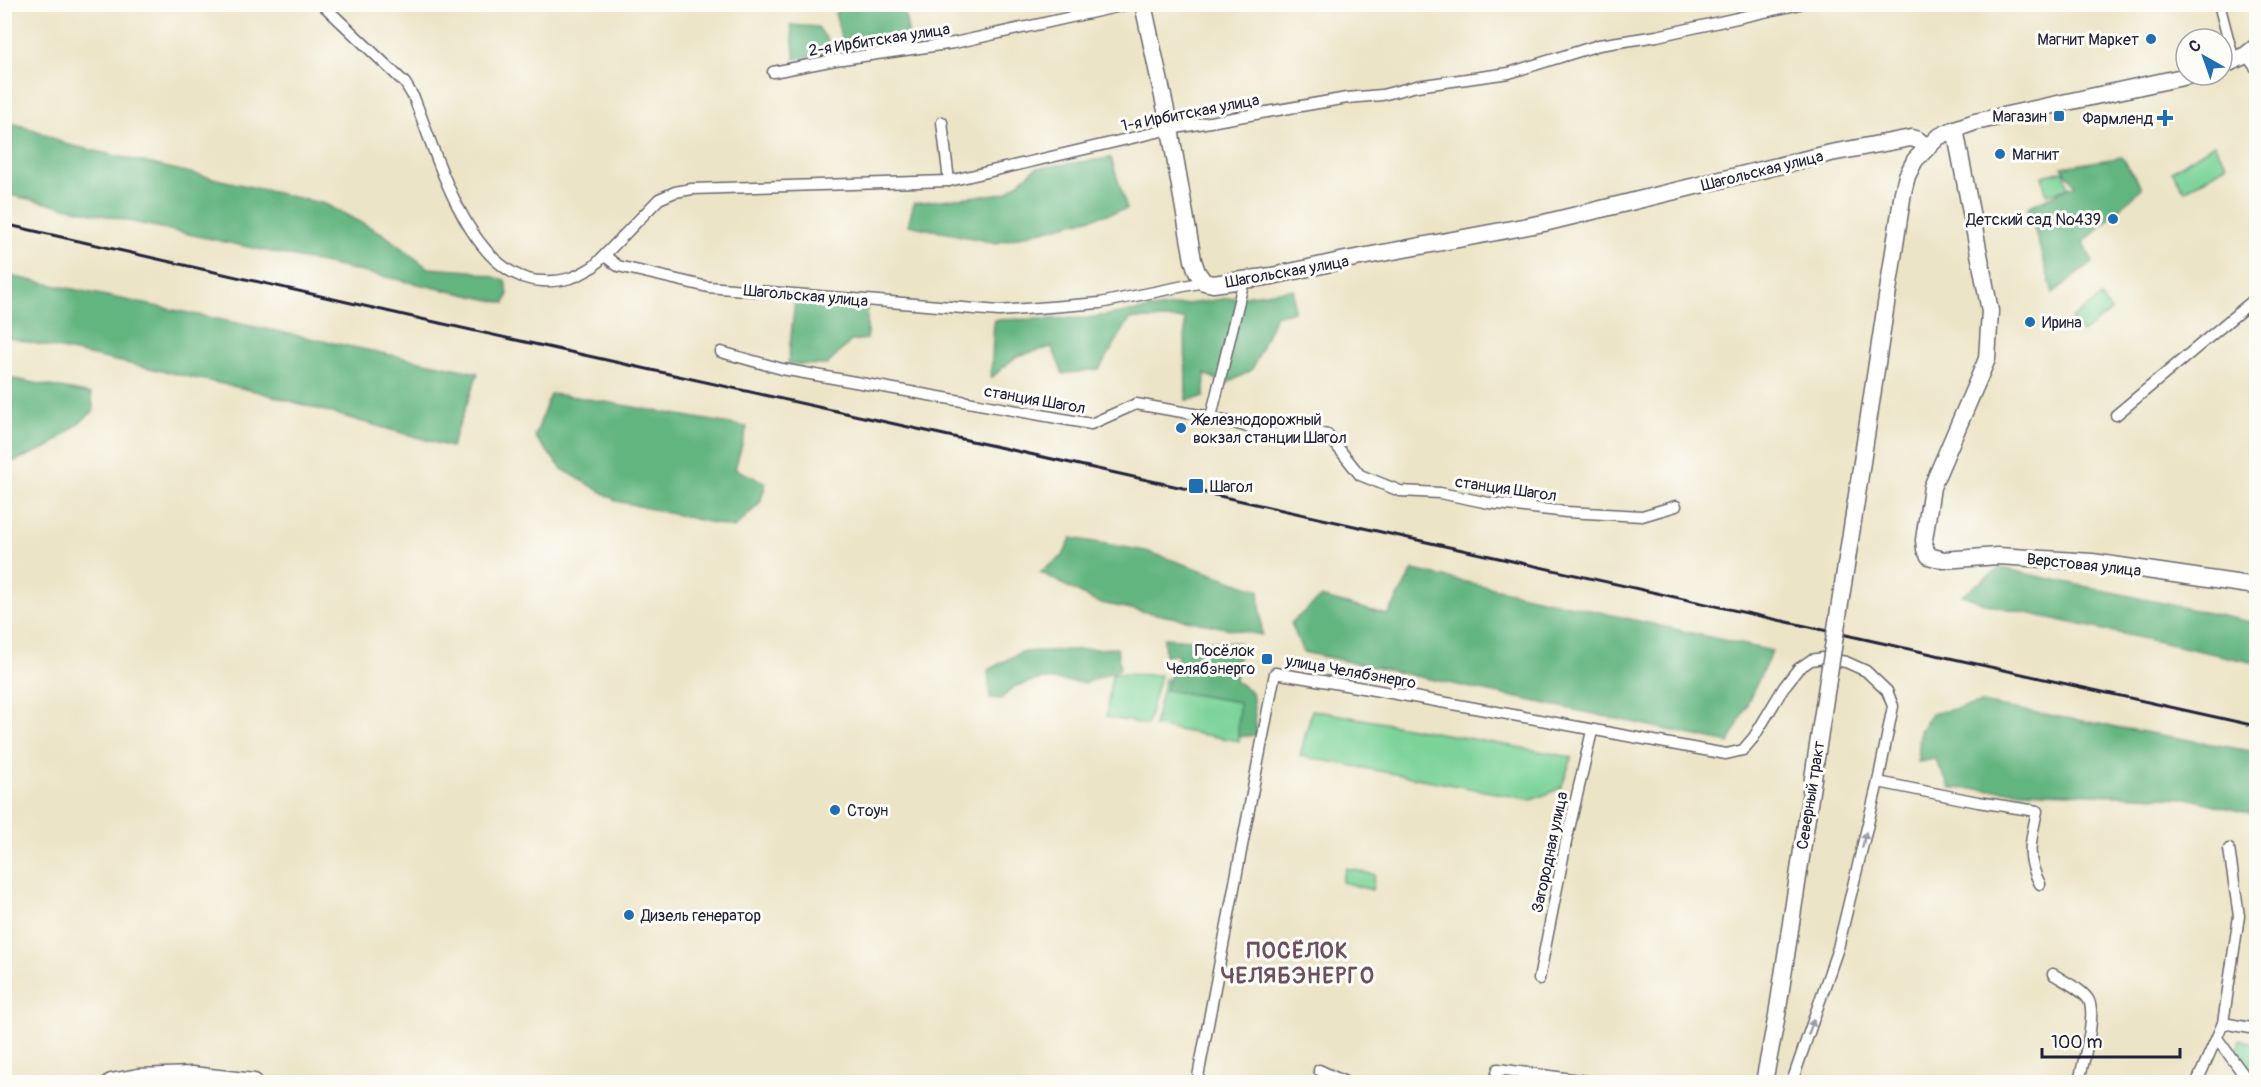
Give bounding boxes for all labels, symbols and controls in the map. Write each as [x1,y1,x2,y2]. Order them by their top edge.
street label: 2-я Ирбитская улица [807,19,951,61]
north arrow [2174,27,2234,87]
place label: Магнит Маркет [2037,30,2139,50]
marker: Магнит Маркет [2144,32,2158,46]
text: С [2185,35,2205,57]
street label: 1-я Ирбитская улица [1119,90,1261,136]
place label: Магазин [1992,107,2047,127]
marker: Магазин [2052,109,2066,123]
place label: Фармленд [2083,109,2153,129]
marker: Фармленд [2158,111,2172,125]
place label: Магнит [2012,145,2060,165]
street label: Шагольская улица [1699,146,1825,196]
marker: Магнит [1993,147,2007,161]
place label: Детский сад №439 [1965,210,2101,230]
marker: Детский сад №439 [2106,212,2120,226]
street label: Шагольская улица [1224,251,1350,293]
street label: Шагольская улица [743,281,869,311]
place label: Ирина [2042,313,2082,333]
marker: Ирина [2023,315,2037,329]
street label: станция Шагол [983,381,1087,419]
place label: Железнодорожный вокзал станции Шагол [1190,410,1347,448]
marker: Железнодорожный вокзал станции Шагол [1174,421,1188,435]
street label: станция Шагол [1454,472,1558,506]
marker: Шагол [1187,477,1205,495]
place label: Шагол [1210,477,1253,497]
street label: Верстовая улица [2026,549,2142,581]
place label: Посёлок Челябэнерго [1166,641,1255,679]
street label: улица Челябэнерго [1283,651,1418,693]
marker: Посёлок Челябэнерго [1260,652,1274,666]
street label: Северный тракт [1793,739,1829,851]
street label: Загородная улица [1527,790,1573,914]
place label: Стоун [847,801,888,821]
marker: Стоун [828,803,842,817]
one-way arrow [1859,831,1869,849]
place label: Дизель генератор [640,906,761,926]
marker: Дизель генератор [622,908,636,922]
district label: ПОСЁЛОК ЧЕЛЯБЭНЕРГО [1221,937,1375,990]
one-way arrow [1806,1018,1816,1036]
scale bar [2042,1021,2180,1059]
text: 100 m [2051,1031,2103,1054]

